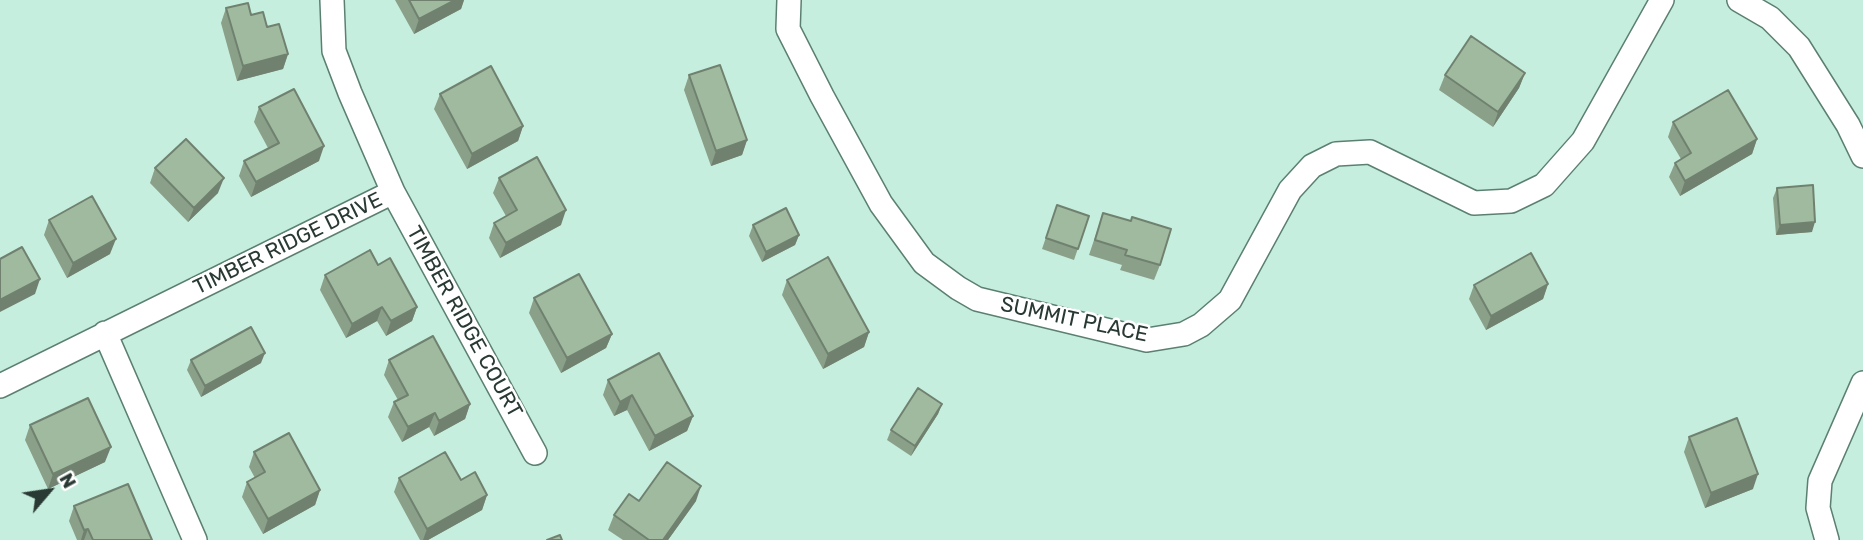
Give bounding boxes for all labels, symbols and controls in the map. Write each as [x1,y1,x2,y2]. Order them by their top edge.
street label: TIMBER RIDGE DRIVE [190,187,386,301]
street label: TIMBER RIDGE COURT [401,222,527,422]
street label: SUMMIT PLACE [998,292,1150,348]
north arrow [14,456,84,526]
text: N [54,469,81,492]

